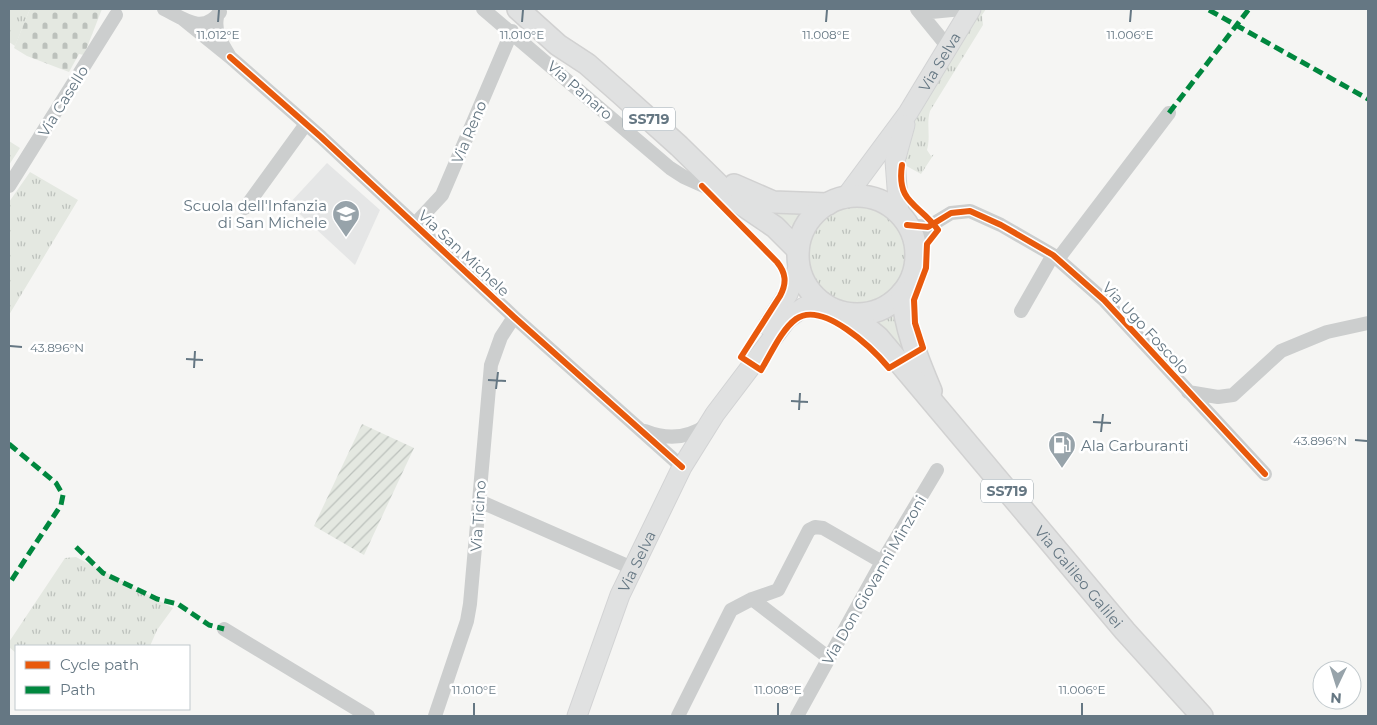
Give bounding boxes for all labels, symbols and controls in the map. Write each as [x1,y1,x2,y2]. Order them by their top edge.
text: 11.012°E [196,27,240,42]
text: 11.010°E [500,27,544,42]
text: 11.008°E [802,27,850,42]
text: 11.006°E [1106,27,1154,42]
street label: Via Selva [914,28,964,95]
street label: Via Panaro [543,56,617,124]
street label: Via Casello [34,62,92,140]
street label: Via Reno [447,98,491,166]
road number: SS719 [623,108,675,130]
place label: Scuola dell'Infanzia di San Michele [184,196,327,232]
school or university icon: Scuola dell'Infanzia di San Michele [331,199,361,238]
street label: Via San Michele [414,206,514,300]
street label: Via Ugo Foscolo [1098,278,1194,378]
text: 43.896°N [30,340,84,355]
fuel station icon: Ala Carburanti [1047,430,1077,469]
text: 43.896°N [1293,433,1347,448]
place label: Ala Carburanti [1081,436,1189,455]
street label: Via Ticino [466,480,490,552]
road number: SS719 [981,480,1033,502]
street label: Via Don Giovanni Minzoni [818,492,930,668]
street label: Via Galileo Galilei [1031,521,1128,632]
street label: Via Selva [613,527,659,595]
legend [15,645,190,710]
text: Cycle path [60,655,139,674]
north arrow [1312,660,1362,710]
text: Path [60,680,96,699]
text: 11.010°E [452,682,496,697]
text: 11.008°E [754,682,802,697]
text: 11.006°E [1058,682,1106,697]
text: N [1330,689,1342,707]

